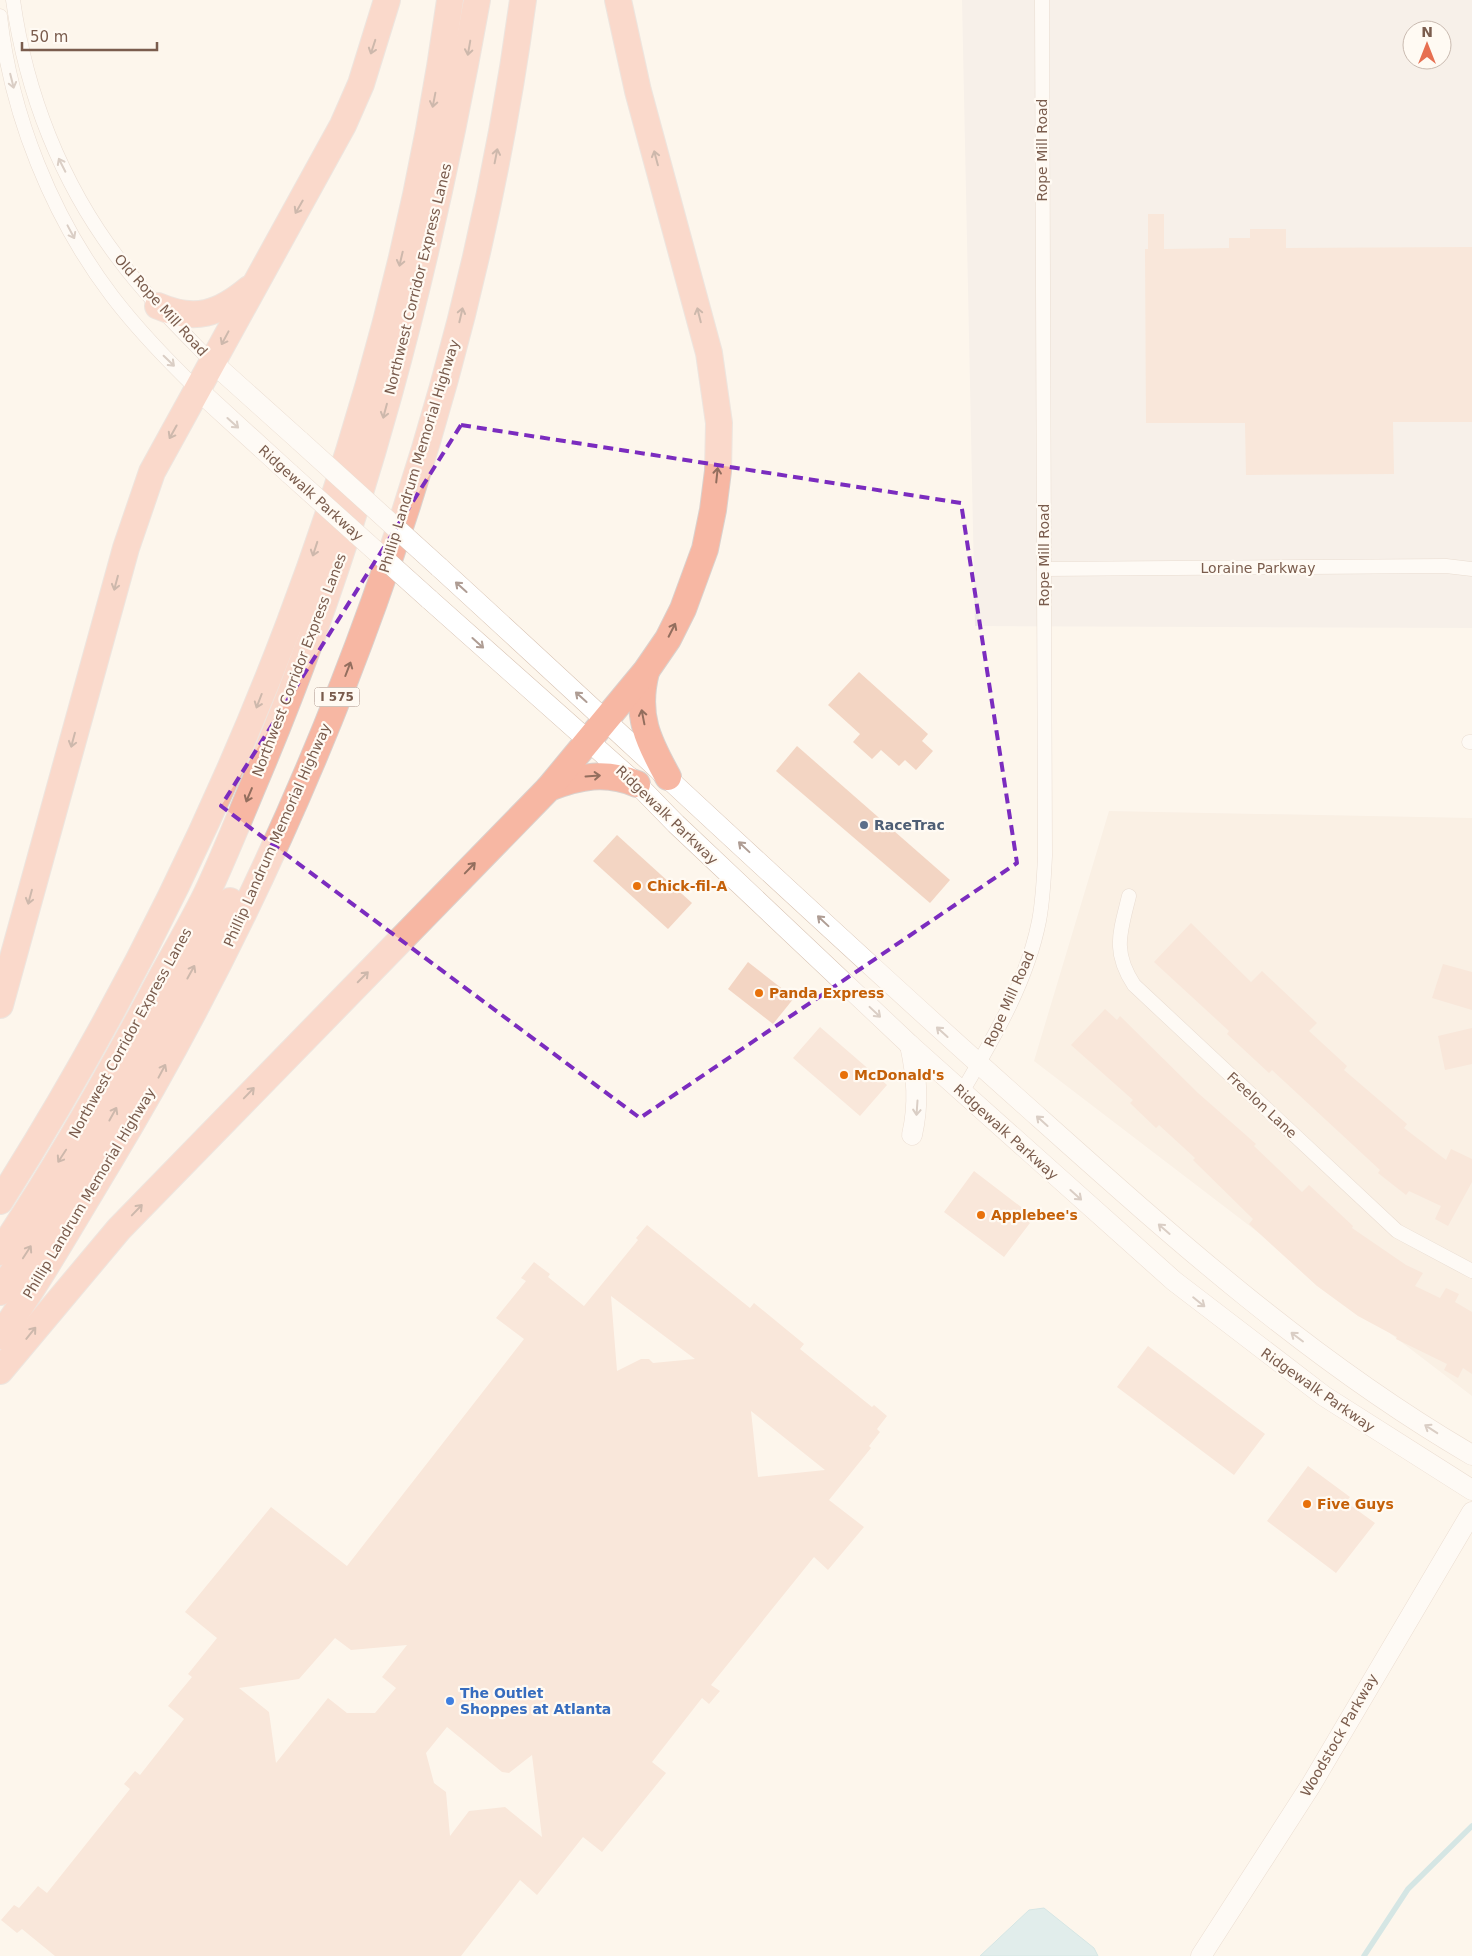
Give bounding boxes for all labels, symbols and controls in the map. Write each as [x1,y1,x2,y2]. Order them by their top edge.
scale bar [22,20,158,52]
north arrow [1402,20,1452,70]
text: N [1421,24,1433,40]
text: 50 m [30,28,68,46]
one-way arrow [367,38,377,54]
one-way arrow [463,40,473,56]
one-way arrow [8,72,18,88]
one-way arrow [429,92,439,108]
street label: Rope Mill Road [1034,99,1050,201]
one-way arrow [491,148,501,164]
one-way arrow [651,150,661,166]
one-way arrow [57,158,66,173]
street label: Northwest Corridor Express Lanes [381,162,455,396]
one-way arrow [294,200,304,215]
one-way arrow [67,224,76,239]
one-way arrow [395,250,405,266]
street label: Old Rope Mill Road [111,251,211,359]
one-way arrow [457,307,466,323]
one-way arrow [694,307,703,323]
one-way arrow [220,331,230,346]
street label: Phillip Landrum Memorial Highway [376,337,462,575]
one-way arrow [162,355,175,367]
one-way arrow [380,402,390,418]
one-way arrow [226,417,239,429]
one-way arrow [168,424,178,439]
street label: Ridgewalk Parkway [255,442,367,544]
one-way arrow [712,467,722,483]
street label: Rope Mill Road [1036,504,1052,606]
one-way arrow [310,541,319,556]
street label: Northwest Corridor Express Lanes [249,551,349,779]
street label: Loraine Parkway [1201,560,1315,576]
one-way arrow [111,575,121,591]
one-way arrow [455,581,468,593]
one-way arrow [668,623,677,638]
one-way arrow [471,638,484,649]
one-way arrow [344,662,353,677]
road number: I 575 [314,688,360,706]
one-way arrow [575,691,588,703]
one-way arrow [254,693,263,708]
one-way arrow [637,709,647,725]
street label: Phillip Landrum Memorial Highway [220,721,334,949]
one-way arrow [68,732,77,748]
street label: Ridgewalk Parkway [613,762,721,868]
one-way arrow [584,771,600,781]
one-way arrow [244,787,254,802]
place label: RaceTrac [874,817,945,833]
marker: RaceTrac [858,819,870,831]
one-way arrow [737,841,750,853]
one-way arrow [464,862,476,875]
place label: Chick-fil-A [647,878,727,894]
marker: Chick-fil-A [631,880,643,892]
one-way arrow [25,888,34,904]
one-way arrow [816,915,829,927]
street label: Northwest Corridor Express Lanes [65,925,195,1141]
street label: Rope Mill Road [981,949,1037,1049]
one-way arrow [187,965,197,979]
one-way arrow [357,971,369,983]
place label: Panda Express [769,985,884,1001]
marker: Panda Express [753,987,765,999]
one-way arrow [868,1006,881,1018]
one-way arrow [936,1026,949,1038]
one-way arrow [157,1063,167,1078]
place label: McDonald's [854,1067,944,1083]
marker: McDonald's [838,1069,850,1081]
street label: Freelon Lane [1224,1069,1300,1141]
street label: Ridgewalk Parkway [950,1081,1062,1183]
street label: Phillip Landrum Memorial Highway [20,1085,158,1301]
one-way arrow [243,1087,256,1099]
one-way arrow [912,1099,922,1115]
one-way arrow [109,1107,118,1122]
one-way arrow [1036,1115,1049,1127]
one-way arrow [56,1148,66,1162]
one-way arrow [1070,1189,1083,1201]
one-way arrow [131,1204,143,1217]
place label: Applebee's [991,1207,1078,1223]
marker: Applebee's [975,1209,987,1221]
one-way arrow [1157,1224,1170,1235]
one-way arrow [22,1245,32,1259]
one-way arrow [1192,1296,1205,1307]
one-way arrow [25,1327,36,1340]
one-way arrow [1291,1331,1304,1342]
street label: Ridgewalk Parkway [1258,1345,1378,1435]
one-way arrow [1424,1423,1438,1433]
place label: Five Guys [1317,1496,1394,1512]
marker: Five Guys [1301,1498,1313,1510]
street label: Woodstock Parkway [1297,1671,1381,1799]
place label: The Outlet Shoppes at Atlanta [460,1685,611,1717]
marker: The Outlet Shoppes at Atlanta [444,1695,456,1707]

